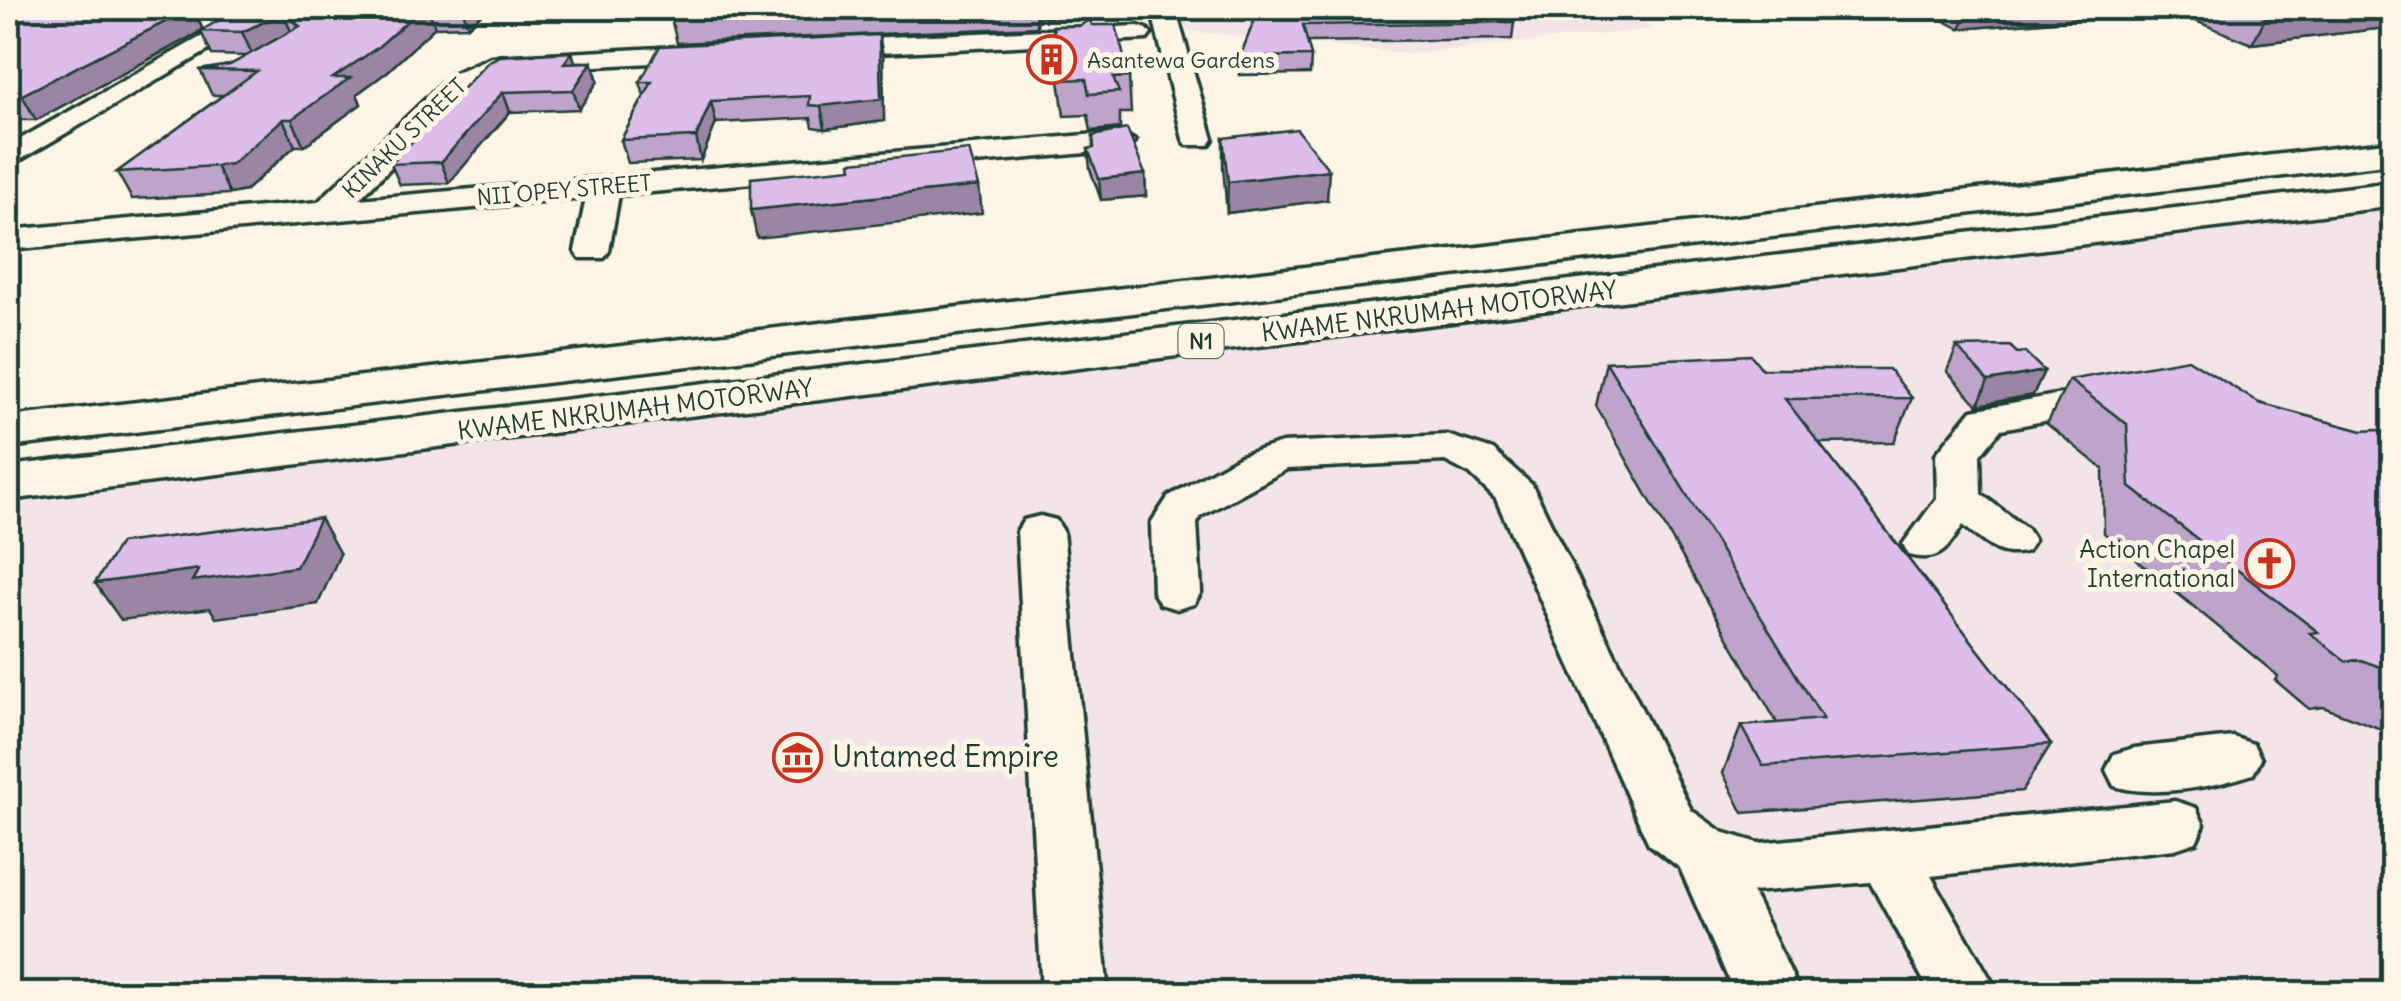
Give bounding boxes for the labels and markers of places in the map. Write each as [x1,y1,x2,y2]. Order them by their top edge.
building icon: Asantewa Gardens [1026,34,1078,86]
place label: Asantewa Gardens [1087,46,1275,74]
place label: Action Chapel International [2079,533,2235,594]
church icon: Action Chapel International [2244,537,2296,589]
museum icon: Untamed Empire [771,731,823,783]
place label: Untamed Empire [832,737,1059,775]

